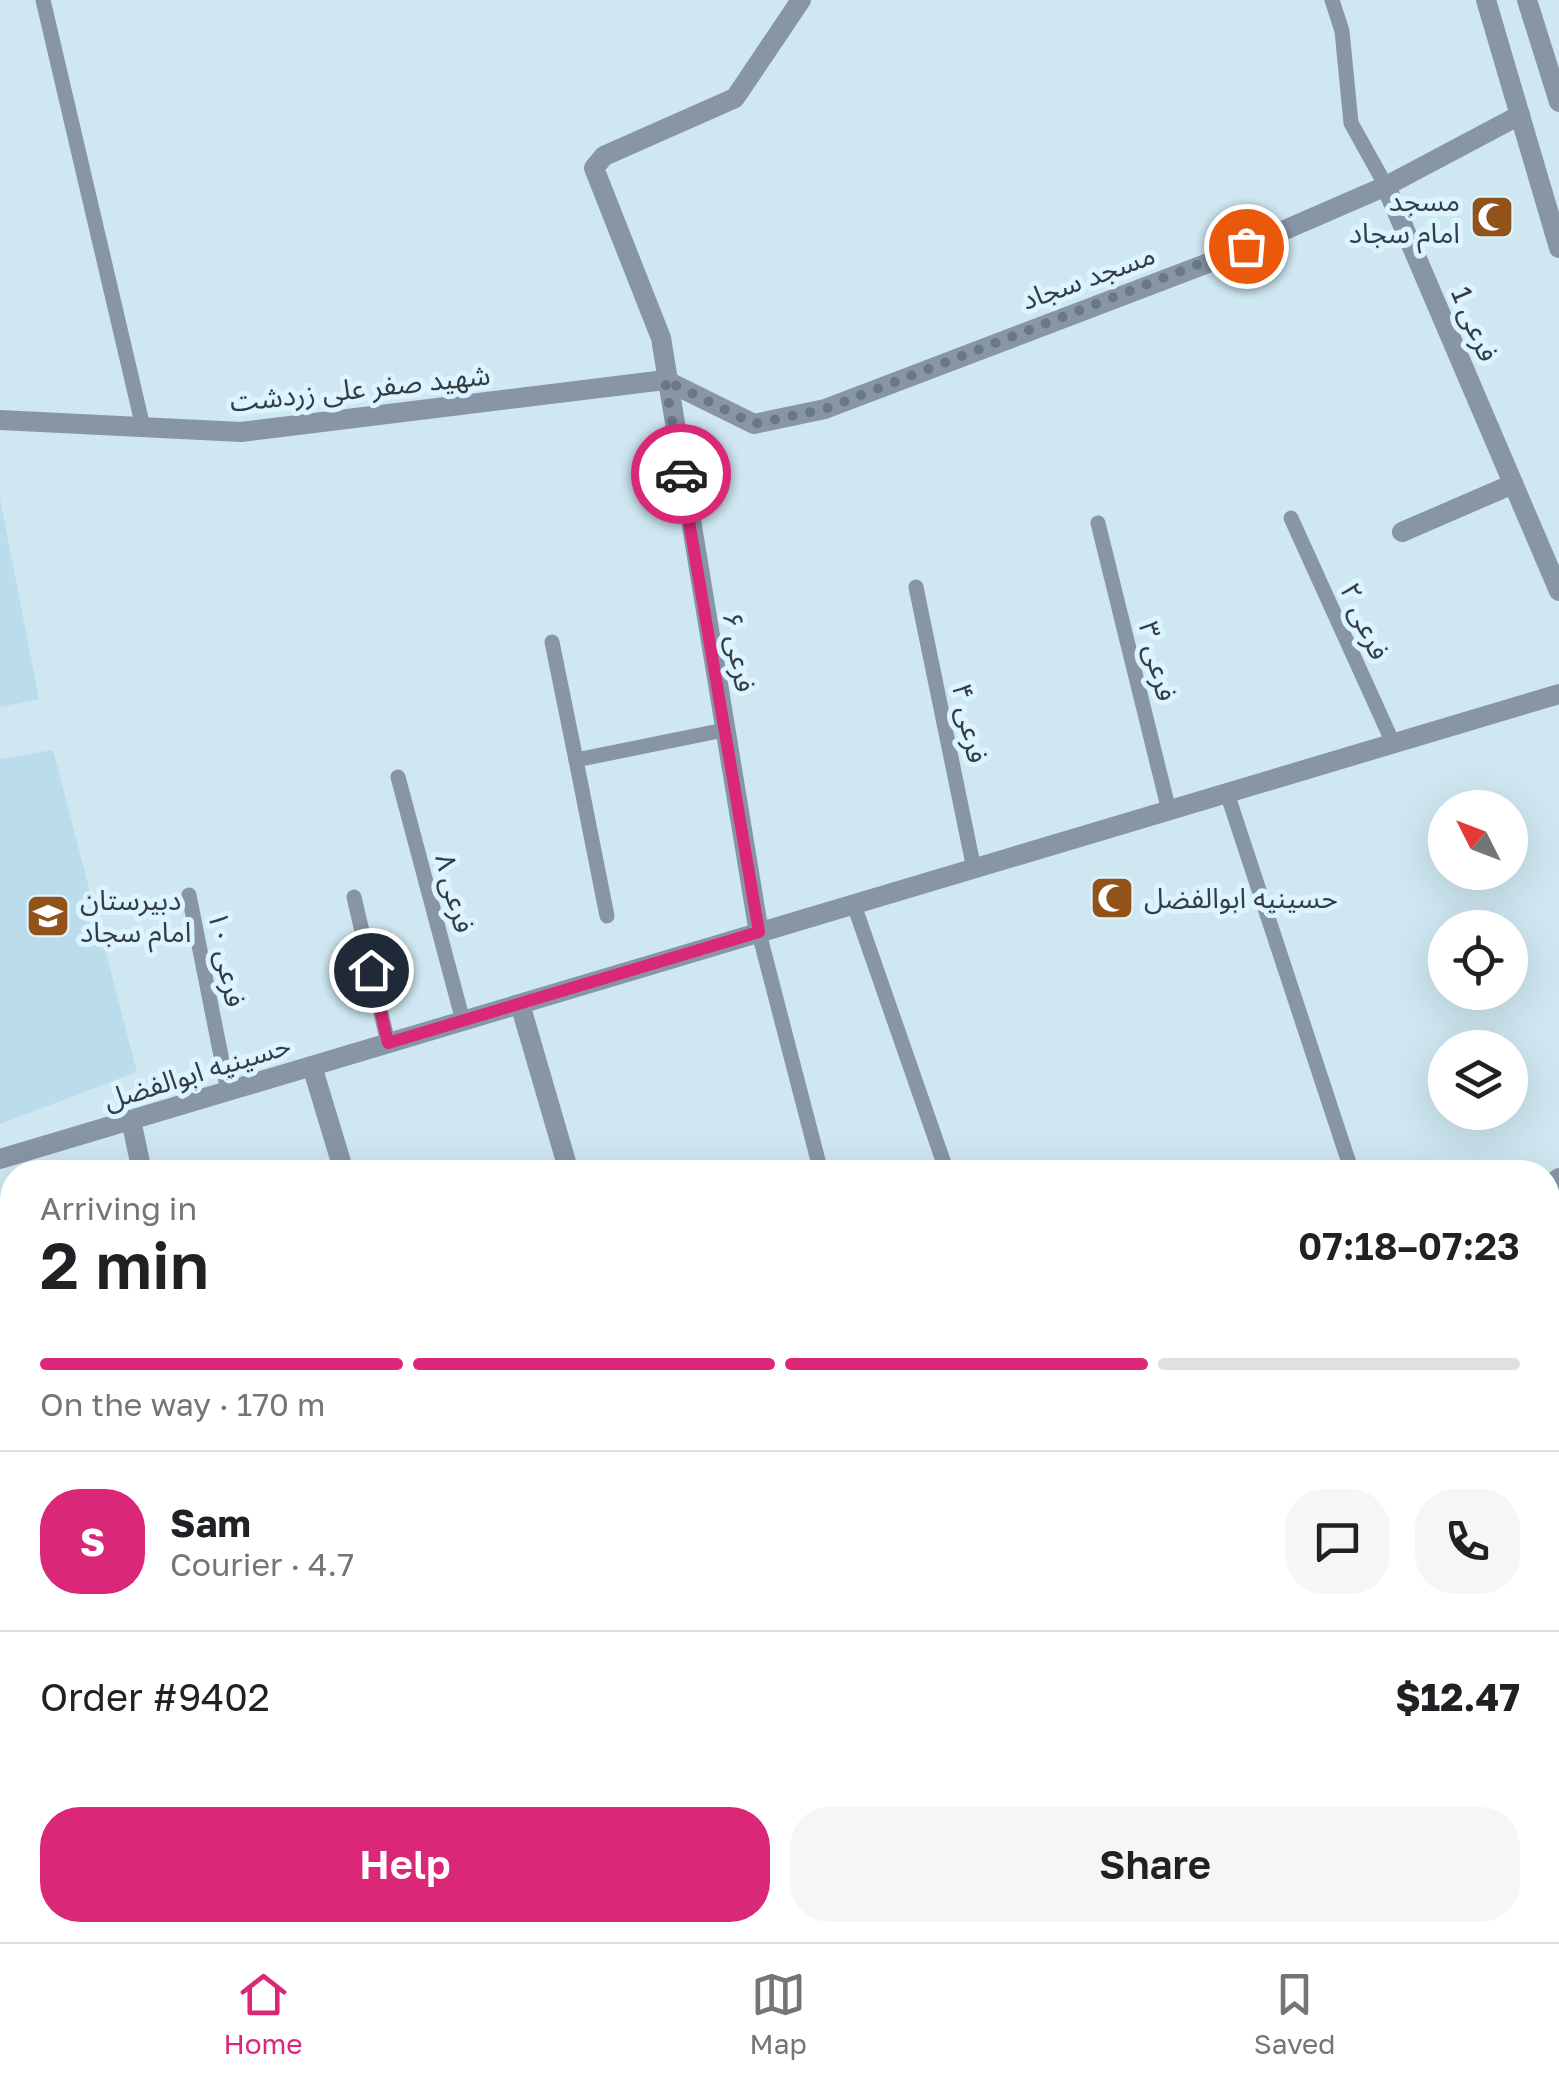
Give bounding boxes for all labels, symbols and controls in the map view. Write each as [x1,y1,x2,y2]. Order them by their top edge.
place label: مسجد امام سجاد [1349,184,1460,254]
mosque icon: مسجد امام سجاد [1469,194,1515,240]
pin [1204,204,1289,289]
icon: bag [1219,219,1274,274]
street label: مسجد سجاد [1017,237,1159,316]
street label: فرعی 1 [1444,281,1506,367]
street label: شهید صفر علی زردشت [228,357,492,419]
courier [631,424,731,524]
icon: car [654,447,709,502]
street label: فرعی ۲ [1333,577,1397,665]
street label: فرعی ۶ [715,609,763,695]
street label: فرعی ۳ [1132,618,1184,704]
street label: فرعی ۴ [945,680,995,766]
north arrow [1428,790,1528,890]
map controls [1428,790,1528,1130]
street label: فرعی ۸ [428,850,482,936]
mosque icon: حسینیه ابوالفضل [1089,875,1135,921]
place label: حسینیه ابوالفضل [1144,881,1338,915]
place label: دبیرستان امام سجاد [80,883,191,953]
school or university icon: دبیرستان امام سجاد [25,893,71,939]
street label: فرعی ۱۰ [201,908,253,1010]
button: locate [1428,910,1528,1010]
pin [329,928,414,1013]
icon: home [344,943,399,998]
street label: حسینیه ابوالفضل [99,1027,295,1117]
button: layers [1428,1030,1528,1130]
text: Arriving in [40,1189,197,1227]
text: 07:18–07:23 [1298,1223,1520,1268]
text: 2 min [40,1225,209,1303]
text: On the way · 170 m [40,1385,325,1423]
button: chat [1285,1489,1390,1594]
button: phone [1415,1489,1520,1594]
text: Sam [170,1500,251,1545]
text: S [80,1519,105,1564]
text: Courier · 4.7 [170,1545,354,1583]
text: Order #9402 [40,1674,270,1719]
text: $12.47 [1395,1674,1520,1719]
button: Help [40,1807,770,1922]
button: Share [790,1807,1520,1922]
tab: Home [224,1967,303,2060]
tab: Map [750,1967,807,2060]
tab: Saved [1254,1967,1336,2060]

